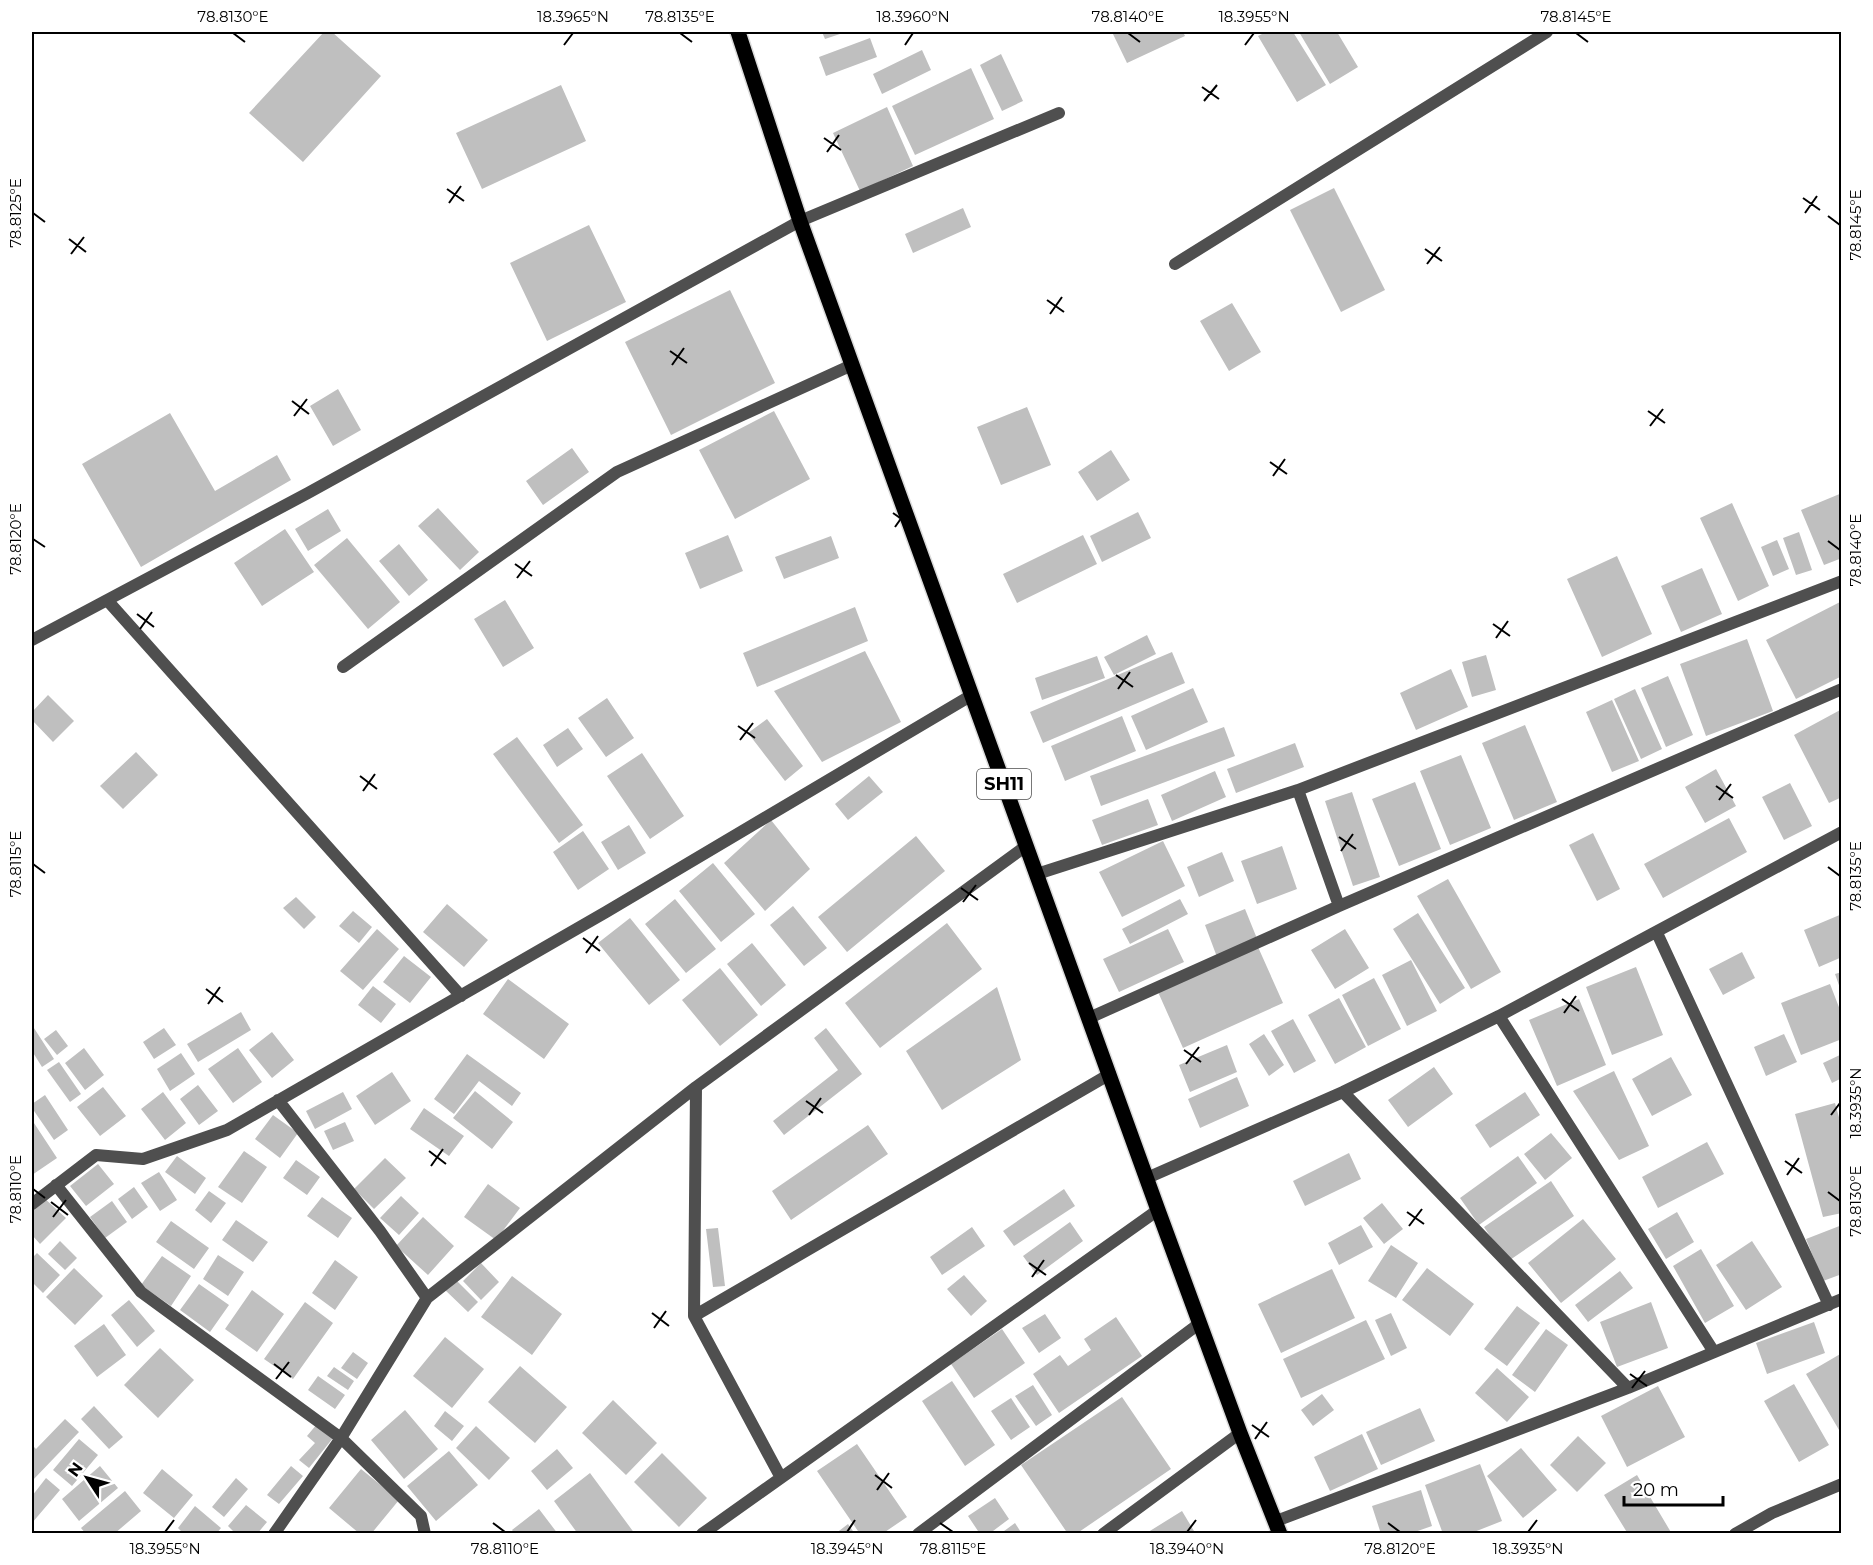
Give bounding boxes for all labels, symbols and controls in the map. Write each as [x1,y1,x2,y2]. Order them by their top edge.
text: 78.8130°E [197,7,269,26]
text: 18.3965°N [537,7,609,26]
text: 78.8135°E [645,7,715,26]
text: 18.3960°N [876,7,950,26]
text: 78.8140°E [1092,7,1164,26]
text: 18.3955°N [1218,7,1290,26]
text: 78.8145°E [1540,7,1612,26]
text: 78.8125°E [6,178,25,248]
text: 78.8145°E [1846,189,1865,261]
text: 78.8120°E [6,503,25,575]
text: 78.8140°E [1846,514,1865,586]
road number: SH11 [977,769,1031,799]
text: 78.8115°E [6,831,25,897]
text: 78.8135°E [1846,841,1865,911]
text: 18.3935°N [1846,1068,1865,1138]
text: 78.8110°E [6,1155,25,1223]
text: 78.8130°E [1846,1165,1865,1237]
north arrow [57,1448,117,1508]
text: N [64,1459,87,1480]
scale bar [1624,1469,1723,1507]
text: 20 m [1633,1479,1679,1501]
text: 18.3955°N [129,1539,201,1558]
text: 78.8110°E [471,1539,539,1558]
text: 18.3945°N [811,1539,883,1558]
text: 78.8115°E [920,1539,986,1558]
text: 18.3940°N [1150,1539,1224,1558]
text: 78.8120°E [1364,1539,1436,1558]
text: 18.3935°N [1493,1539,1563,1558]

